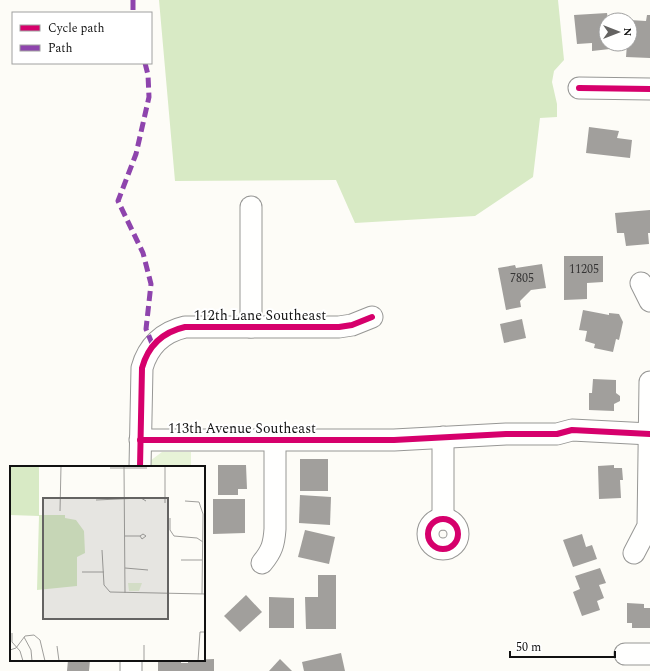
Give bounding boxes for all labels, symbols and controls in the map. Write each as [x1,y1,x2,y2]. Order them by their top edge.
legend [12,12,152,64]
north arrow [598,12,638,52]
text: Cycle path [48,19,105,38]
text: N [619,28,636,37]
text: Path [48,39,73,58]
house number: 11205 [569,260,599,279]
house number: 7805 [510,269,534,288]
street label: 112th Lane Southeast [194,305,326,326]
street label: 113th Avenue Southeast [168,418,316,439]
inset map [10,466,205,661]
scale bar [510,633,615,659]
text: 50 m [516,638,541,657]

